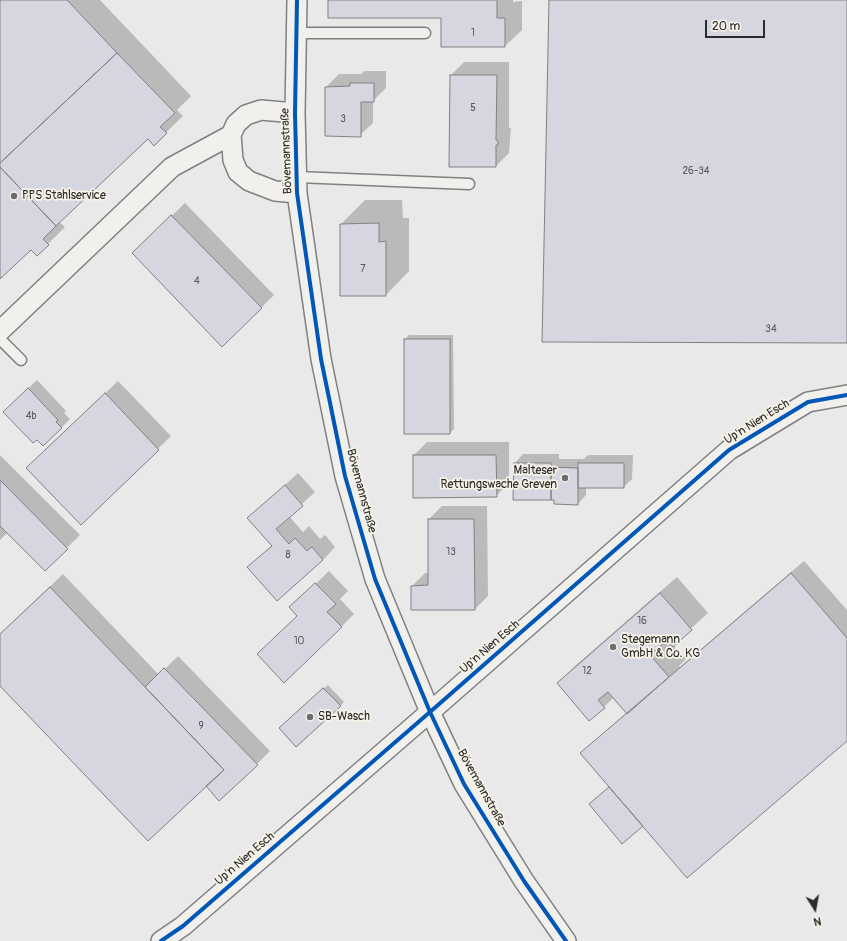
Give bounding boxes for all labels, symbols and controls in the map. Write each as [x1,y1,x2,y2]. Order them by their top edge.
scale bar [707,12,767,38]
text: 20 m [712,19,740,34]
house number: 1 [471,27,475,39]
house number: 5 [470,102,476,114]
street label: Bövemannstraße [278,108,296,194]
house number: 3 [340,113,346,125]
house number: 26-34 [682,165,710,177]
place label: PPS Stahlservice [22,189,106,203]
marker: PPS Stahlservice [9,191,19,201]
house number: 7 [360,263,366,275]
house number: 4 [194,275,200,287]
house number: 34 [765,323,777,335]
street label: Up'n Nien Esch [722,396,792,448]
house number: 4b [26,410,36,422]
street label: Bövemannstraße [343,447,379,535]
place label: Malteser Rettungswache Greven [441,464,557,492]
marker: Malteser Rettungswache Greven [560,473,570,483]
house number: 13 [446,546,456,558]
house number: 8 [285,549,291,561]
house number: 16 [637,615,647,627]
street label: Up'n Nien Esch [457,617,523,677]
place label: Stegemann GmbH & Co. KG [621,633,700,661]
house number: 10 [294,635,304,647]
marker: Stegemann GmbH & Co. KG [608,642,618,652]
house number: 12 [582,665,592,677]
place label: SB-Wasch [318,710,370,724]
marker: SB-Wasch [305,712,315,722]
house number: 9 [198,720,204,732]
street label: Bövemannstraße [454,747,508,829]
street label: Up'n Nien Esch [212,829,278,889]
north arrow [795,889,835,929]
text: N [812,914,822,928]

